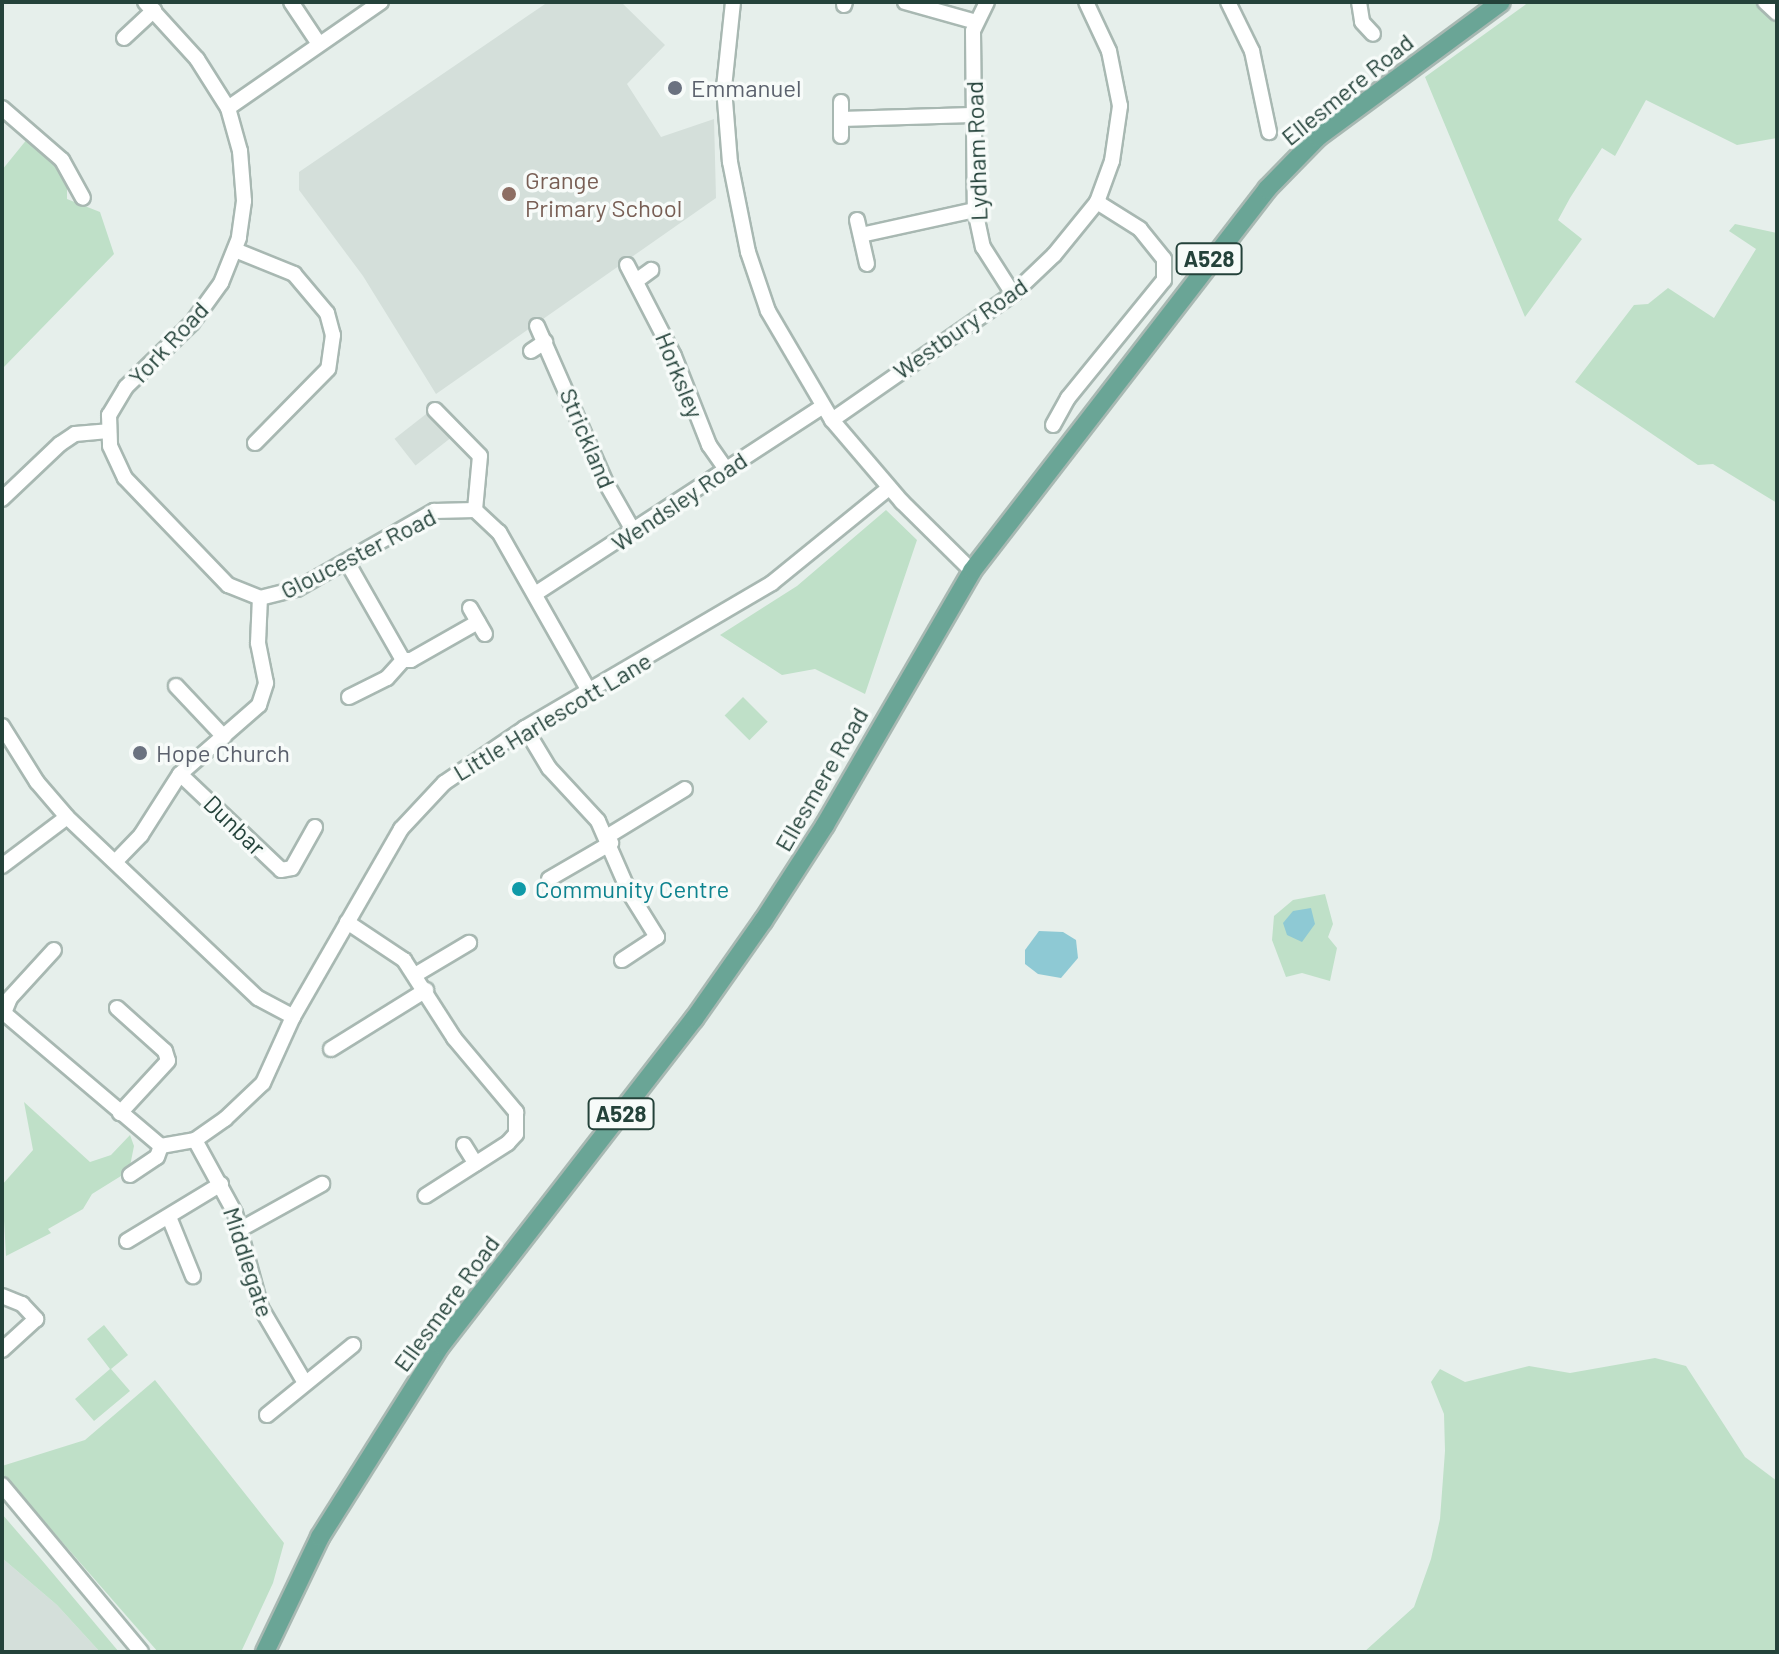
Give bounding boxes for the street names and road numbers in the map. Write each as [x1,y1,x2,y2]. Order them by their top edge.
street label: Ellesmere Road [1275,27,1419,151]
street label: Lydham Road [959,81,993,221]
road number: A528 [1175,241,1243,277]
street label: Westbury Road [887,271,1033,385]
street label: York Road [122,295,214,391]
street label: Horksley [650,328,710,422]
street label: Strickland [554,384,622,492]
street label: Wendsley Road [606,445,752,557]
street label: Gloucester Road [276,501,440,605]
street label: Little Harlescott Lane [448,646,656,786]
street label: Ellesmere Road [768,702,874,856]
street label: Dunbar [198,789,272,861]
road number: A528 [587,1096,655,1132]
street label: Middlegate [218,1203,280,1321]
street label: Ellesmere Road [387,1229,505,1377]

